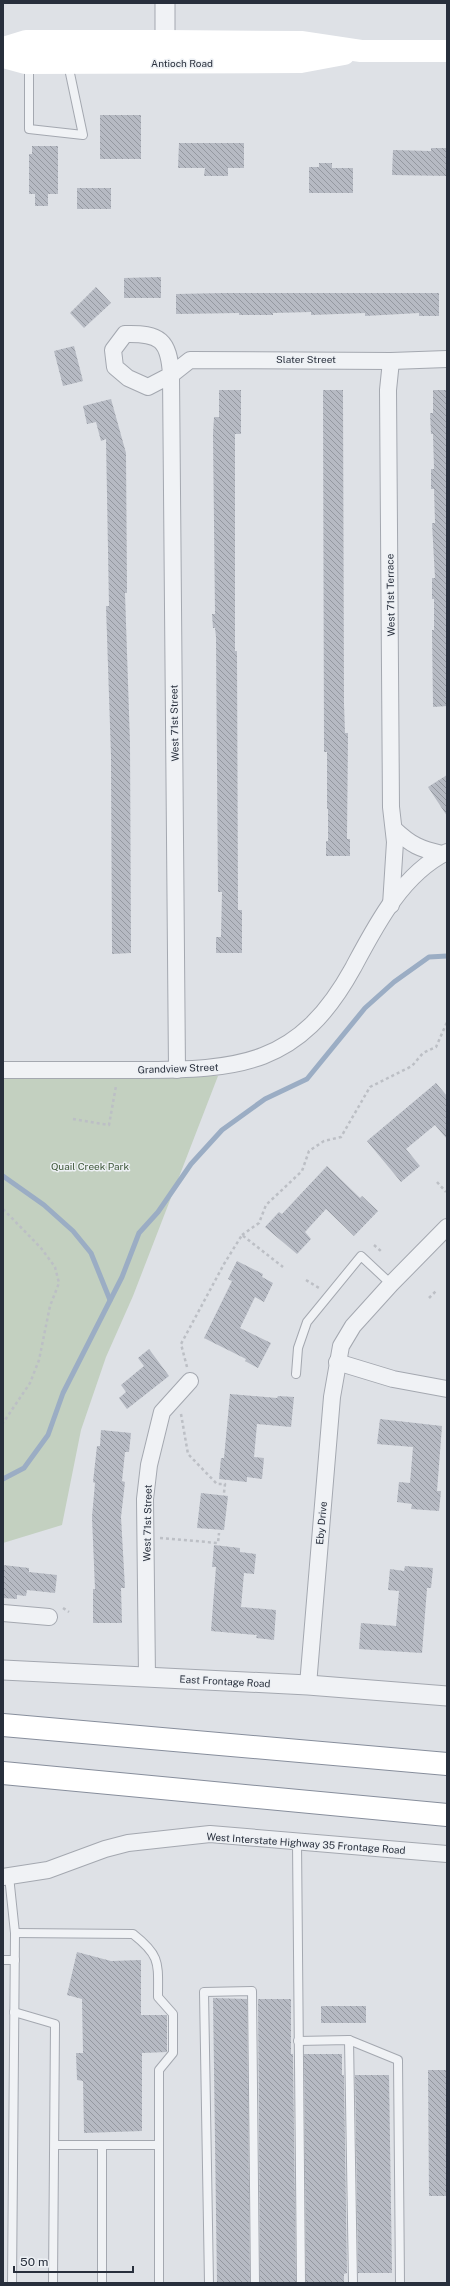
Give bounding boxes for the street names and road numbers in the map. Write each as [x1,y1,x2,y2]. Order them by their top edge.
street label: Antioch Road [151,57,213,69]
street label: Slater Street [276,353,336,365]
street label: West 71st Terrace [383,553,397,636]
street label: West 71st Street [167,684,181,761]
street label: Grandview Street [137,1061,219,1075]
street label: West 71st Street [140,1484,154,1561]
street label: Eby Drive [313,1500,329,1545]
street label: East Frontage Road [179,1673,271,1689]
street label: West Interstate Highway 35 Frontage Road [206,1830,406,1856]

